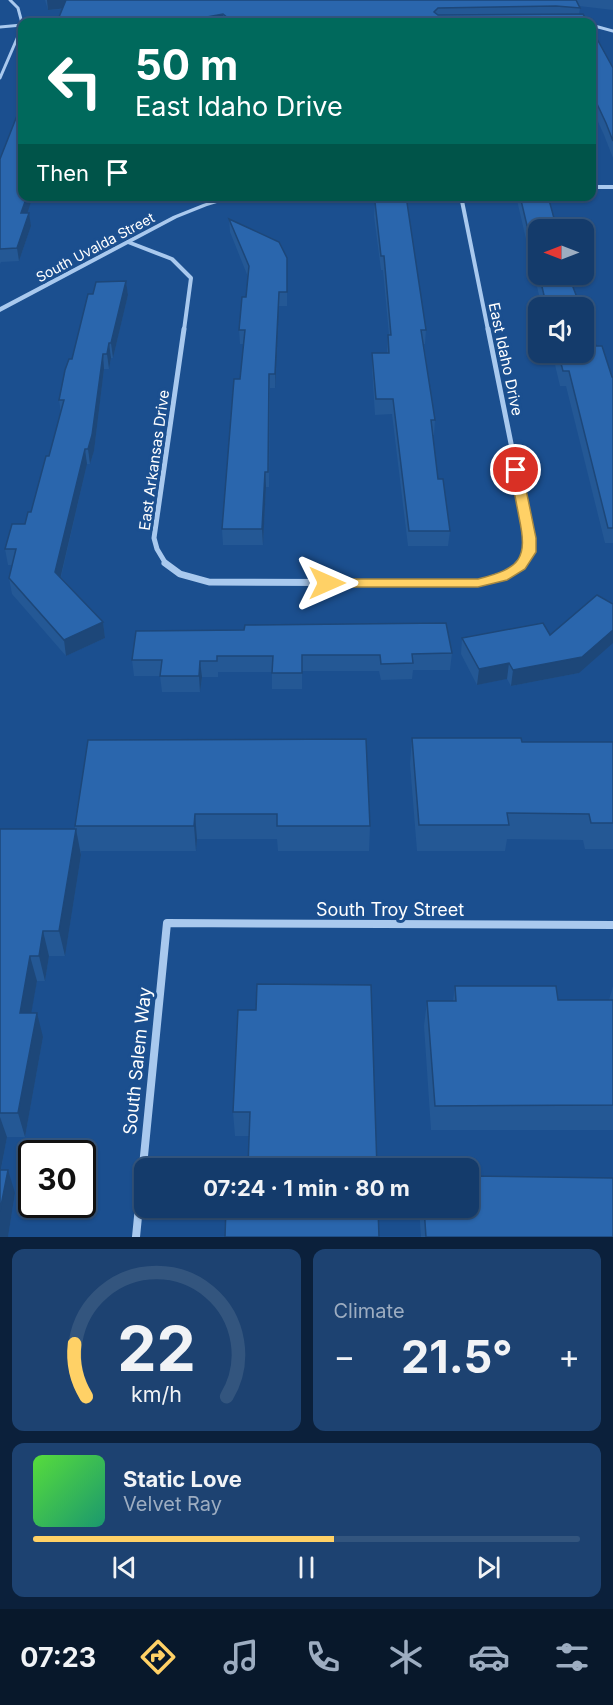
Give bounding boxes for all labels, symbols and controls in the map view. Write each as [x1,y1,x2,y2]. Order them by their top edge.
text: 50 m [135,39,238,90]
icon: left [36,42,114,120]
text: East Idaho Drive [135,90,343,123]
icon: arrive [101,156,134,189]
text: Then [36,160,89,186]
street label: South Uvalda Street [33,208,158,285]
north arrow [528,219,594,285]
map controls [528,219,594,363]
button: sound [528,297,594,363]
street label: East Idaho Drive [485,301,527,417]
street label: East Arkansas Drive [135,388,173,532]
pin [490,444,541,495]
icon: arrive [499,453,532,486]
position arrow [295,551,359,615]
street label: South Troy Street [316,899,464,920]
street label: South Salem Way [119,986,155,1136]
speed limit sign: 30 [18,1140,96,1218]
text: 07:24 · 1 min · 80 m [203,1175,410,1201]
text: Climate [334,1299,405,1323]
text: 22 [117,1311,196,1386]
text: 21.5° [401,1329,513,1384]
text: − [334,1336,355,1376]
text: + [558,1336,580,1376]
text: km/h [131,1381,182,1407]
text: Static Love [123,1466,242,1492]
text: Velvet Ray [123,1492,222,1516]
icon: previous [108,1551,141,1584]
icon: pause [290,1551,323,1584]
icon: next [472,1551,505,1584]
icon: directions [137,1636,179,1678]
icon: music [220,1636,262,1678]
icon: phone [302,1636,344,1678]
icon: climate [385,1636,427,1678]
icon: car [468,1636,510,1678]
icon: filters [551,1636,593,1678]
text: 07:23 [20,1641,96,1674]

